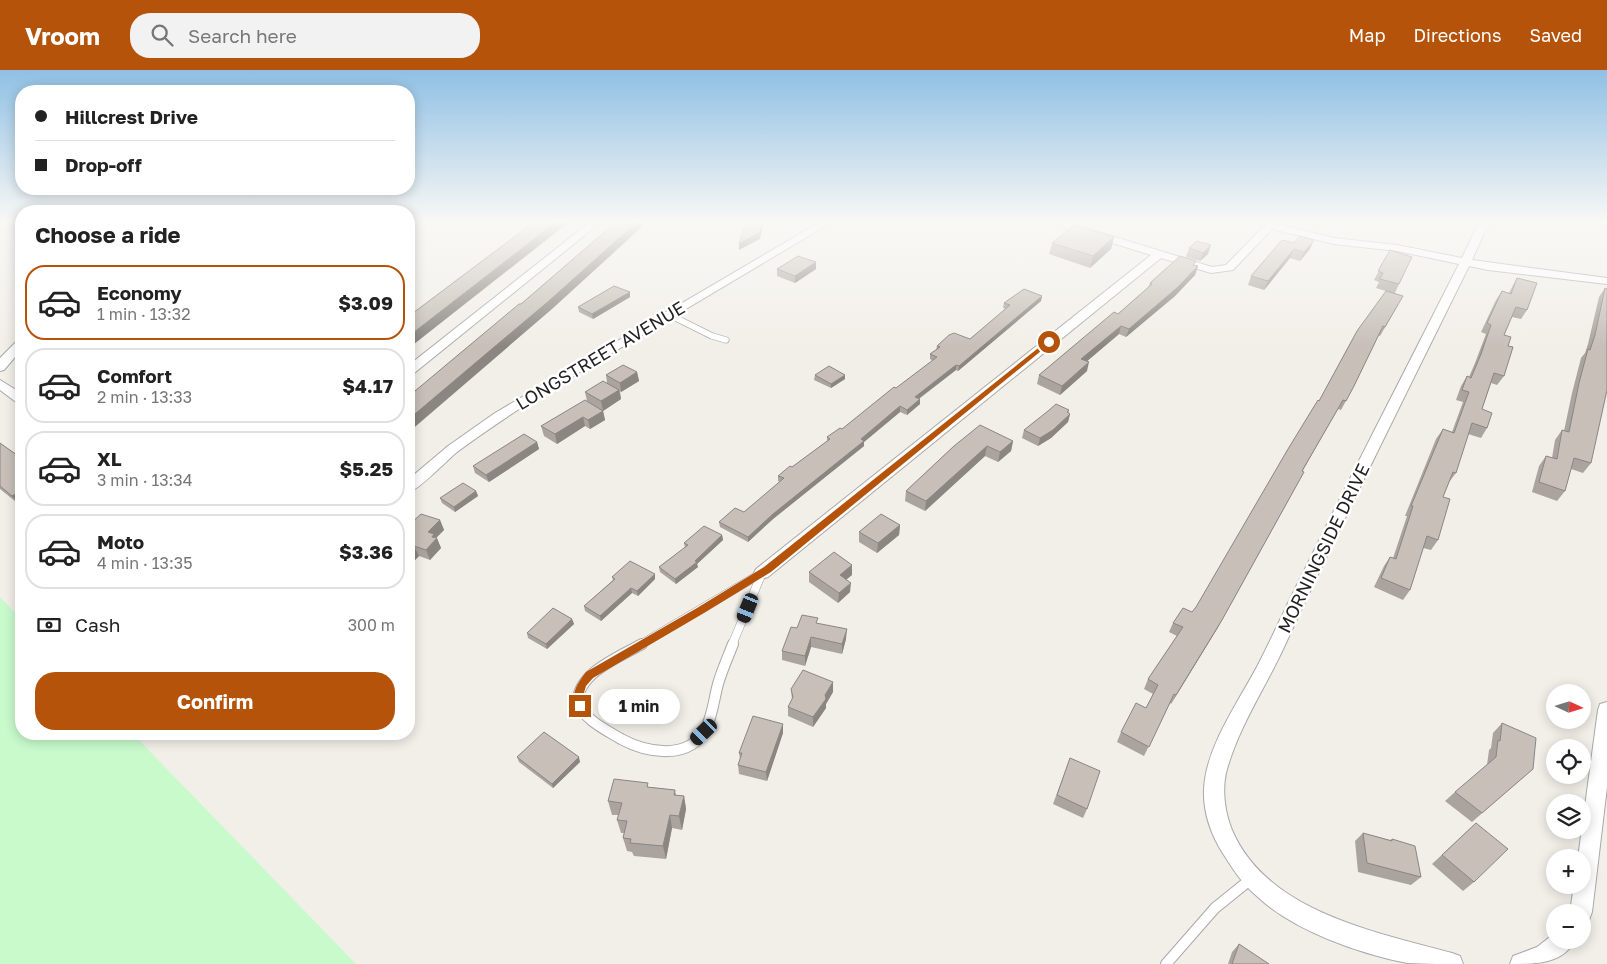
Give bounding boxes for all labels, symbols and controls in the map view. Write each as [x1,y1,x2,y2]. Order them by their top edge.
search box [130,13,480,58]
text: Vroom [25,21,100,50]
icon: search [148,21,176,49]
text: Search here [188,24,297,47]
text: Map [1349,24,1385,46]
text: Directions [1413,24,1501,46]
text: Saved [1529,24,1582,46]
text: Hillcrest Drive [65,105,198,128]
text: Drop-off [65,153,142,176]
text: Choose a ride [35,221,181,248]
icon: car [37,280,82,325]
text: Economy [97,281,182,304]
text: $3.09 [338,291,393,314]
street label: LONGSTREET AVENUE [512,296,688,414]
text: 1 min · 13:32 [97,304,190,324]
route start [1038,331,1060,353]
icon: car [37,363,82,408]
text: Comfort [97,364,172,387]
text: $4.17 [342,374,393,397]
text: 2 min · 13:33 [97,387,192,407]
icon: car [37,446,82,491]
text: XL [97,447,122,470]
text: $5.25 [339,457,393,480]
street label: MORNINGSIDE DRIVE [1272,460,1374,636]
text: 3 min · 13:34 [97,470,193,490]
icon: car [37,529,82,574]
text: Moto [97,530,144,553]
text: $3.36 [339,540,393,563]
text: 4 min · 13:35 [97,553,192,573]
car [735,591,760,625]
icon: cash [35,611,63,639]
text: Cash [75,613,120,636]
text: 300 m [348,615,395,635]
button: Confirm [35,672,395,730]
north arrow [1546,684,1591,729]
map controls [1546,684,1591,949]
callout: 1 min [598,688,680,724]
route end [569,695,591,717]
text: 1 min [619,696,659,716]
car [687,716,720,748]
button: locate [1546,739,1591,784]
button: layers [1546,794,1591,839]
button: + [1546,849,1591,894]
button: − [1546,904,1591,949]

